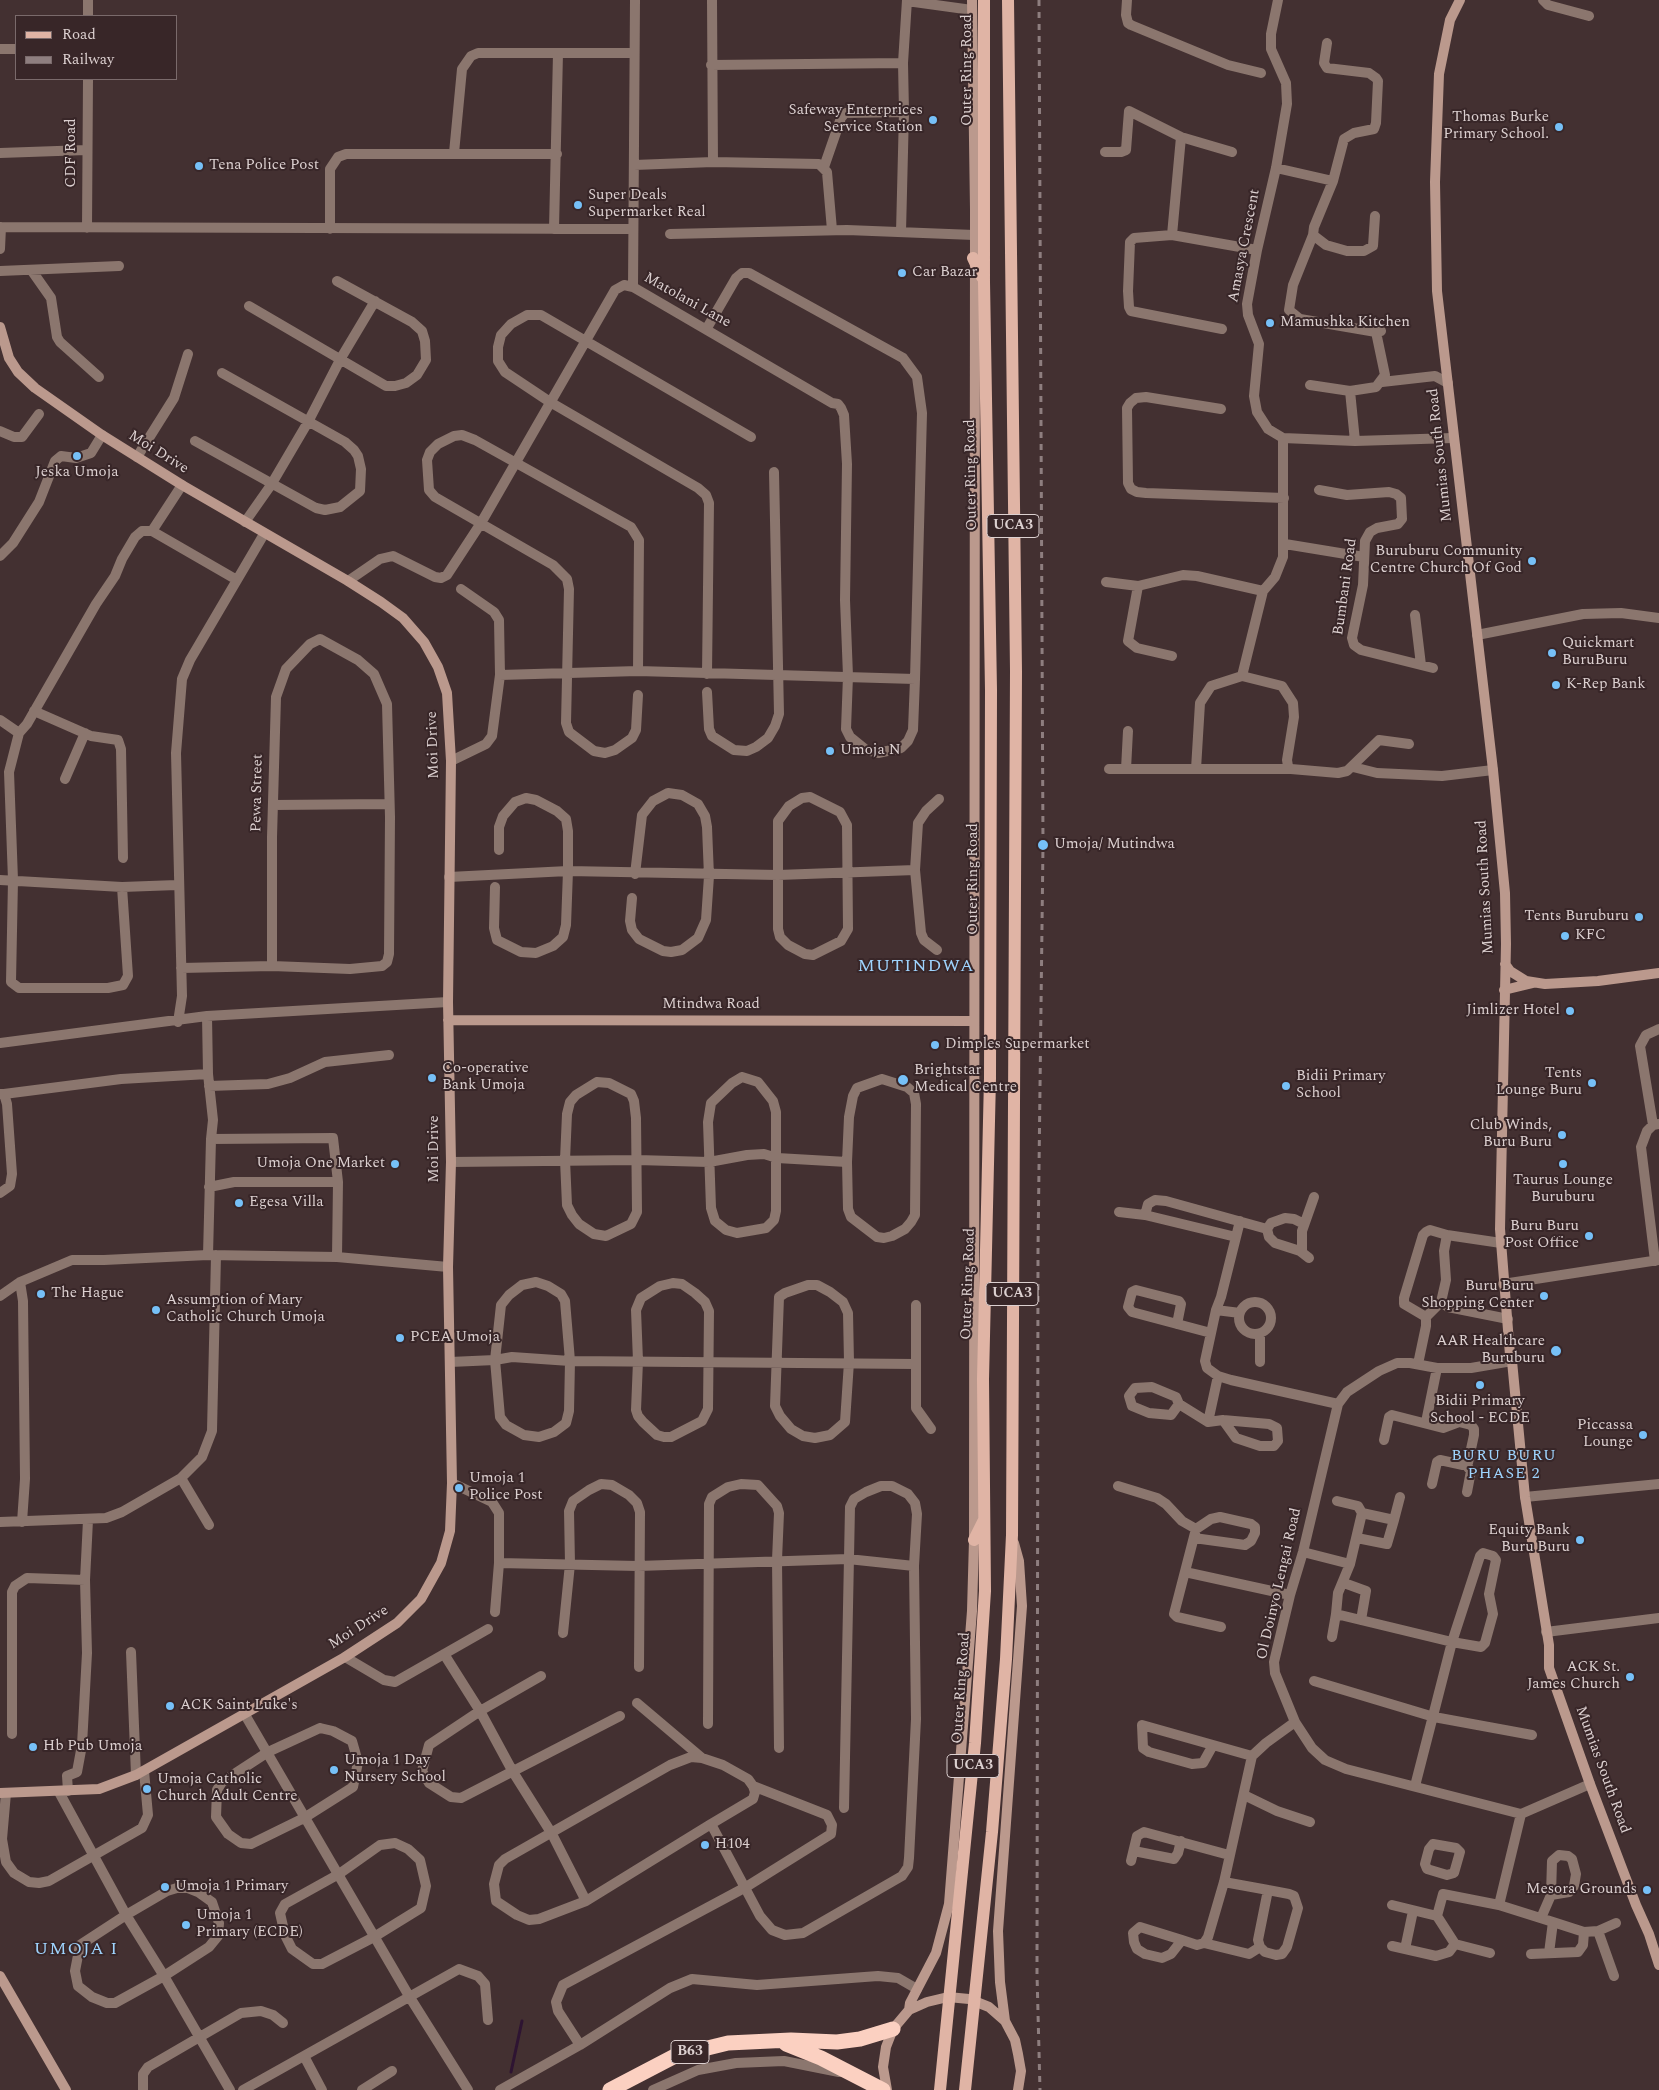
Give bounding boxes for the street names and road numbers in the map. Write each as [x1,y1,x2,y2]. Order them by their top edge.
street label: Outer Ring Road [959,14,977,126]
street label: CDF Road [63,118,81,188]
street label: Amasya Crescent [1225,188,1265,304]
street label: Matolani Lane [640,270,734,332]
street label: Mumias South Road [1425,387,1457,523]
street label: Outer Ring Road [962,419,982,531]
street label: Moi Drive [125,427,191,479]
road number: UCA3 [987,514,1039,538]
street label: Bumbani Road [1330,537,1362,637]
street label: Moi Drive [424,711,444,779]
street label: Pewa Street [248,754,268,832]
street label: Mumias South Road [1473,819,1499,955]
street label: Outer Ring Road [965,823,983,935]
street label: Mtindwa Road [662,996,760,1014]
street label: Moi Drive [426,1115,444,1183]
street label: Outer Ring Road [958,1228,980,1340]
road number: UCA3 [986,1282,1038,1306]
street label: Ol Doinyo Lengai Road [1254,1506,1306,1662]
street label: Moi Drive [326,1602,392,1654]
street label: Outer Ring Road [949,1632,975,1744]
street label: Mumias South Road [1571,1704,1633,1836]
road number: UCA3 [947,1754,999,1778]
road number: B63 [671,2040,709,2064]

